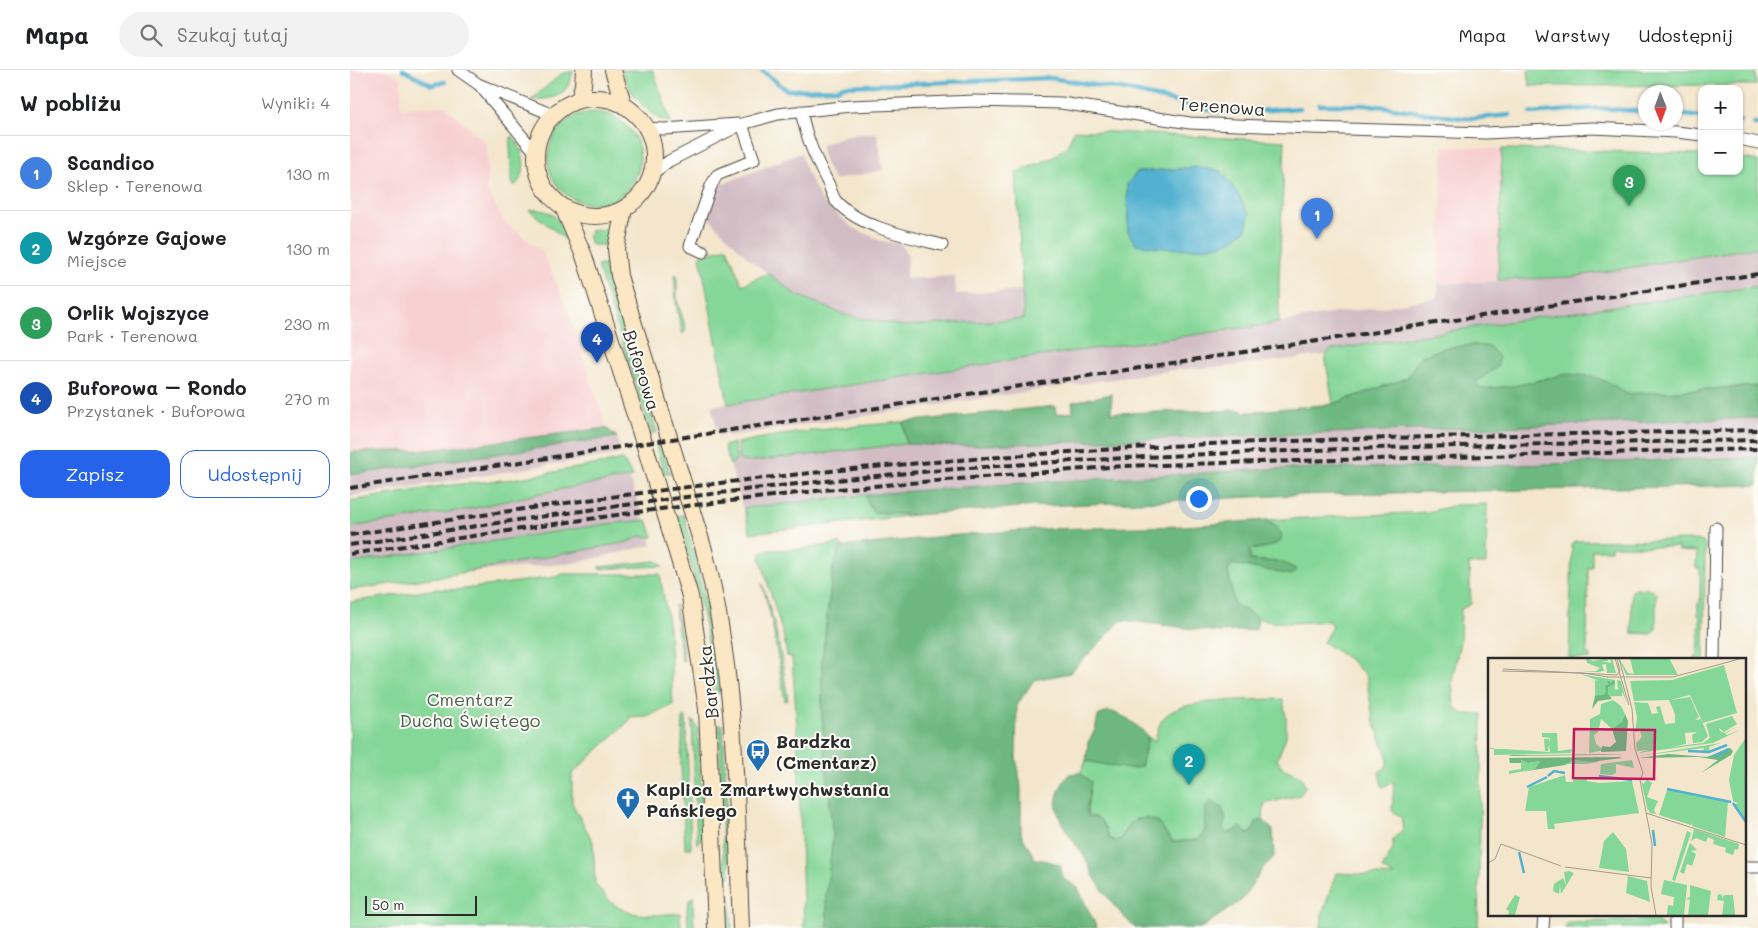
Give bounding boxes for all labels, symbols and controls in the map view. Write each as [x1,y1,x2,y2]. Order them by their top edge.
search box [119,12,469,57]
text: Mapa [25,19,89,50]
icon: search [137,21,165,49]
text: Szukaj tutaj [177,22,288,47]
text: Mapa [1458,23,1506,47]
text: Warstwy [1534,23,1610,47]
text: Udostępnij [1638,23,1733,47]
north arrow [1638,85,1683,130]
map controls [1698,85,1743,175]
button: + [1698,85,1743,130]
text: W pobliżu [20,89,121,116]
street label: Terenowa [1178,91,1266,121]
text: Wyniki: 4 [261,92,330,113]
button: − [1698,130,1743,175]
text: Scandico [67,150,154,175]
text: 1 [32,163,40,184]
text: 130 m [286,163,330,184]
pin: 3 [1613,165,1645,206]
text: Sklep · Terenowa [67,175,203,196]
pin: 1 [1301,198,1333,239]
text: Wzgórze Gajowe [67,225,227,250]
text: 2 [32,238,40,259]
text: 130 m [286,238,330,259]
text: Miejsce [67,250,127,271]
text: Orlik Wojszyce [67,300,209,325]
text: 3 [31,313,41,334]
text: 230 m [284,313,330,334]
pin: 4 [581,322,613,363]
text: Park · Terenowa [67,325,198,346]
street label: Buforowa [618,327,666,413]
text: Buforowa – Rondo [67,375,246,400]
text: 4 [31,388,41,409]
text: 270 m [284,388,330,409]
text: Przystanek · Buforowa [67,400,246,421]
button: Zapisz [20,450,170,498]
button: Udostępnij [180,450,330,498]
your location [1186,486,1212,512]
street label: Bardzka [692,644,724,720]
inset map [1488,658,1746,916]
park label: Cmentarz Ducha Świętego [400,687,541,732]
place label: Bardzka (Cmentarz) [776,729,877,774]
bus stop icon: Bardzka (Cmentarz) [745,738,771,772]
pin: 2 [1173,744,1205,785]
place label: Kaplica Zmartwychwstania Pańskiego [646,777,889,822]
church icon: Kaplica Zmartwychwstania Pańskiego [615,786,641,820]
scale bar [365,893,478,916]
text: 50 m [372,895,404,914]

